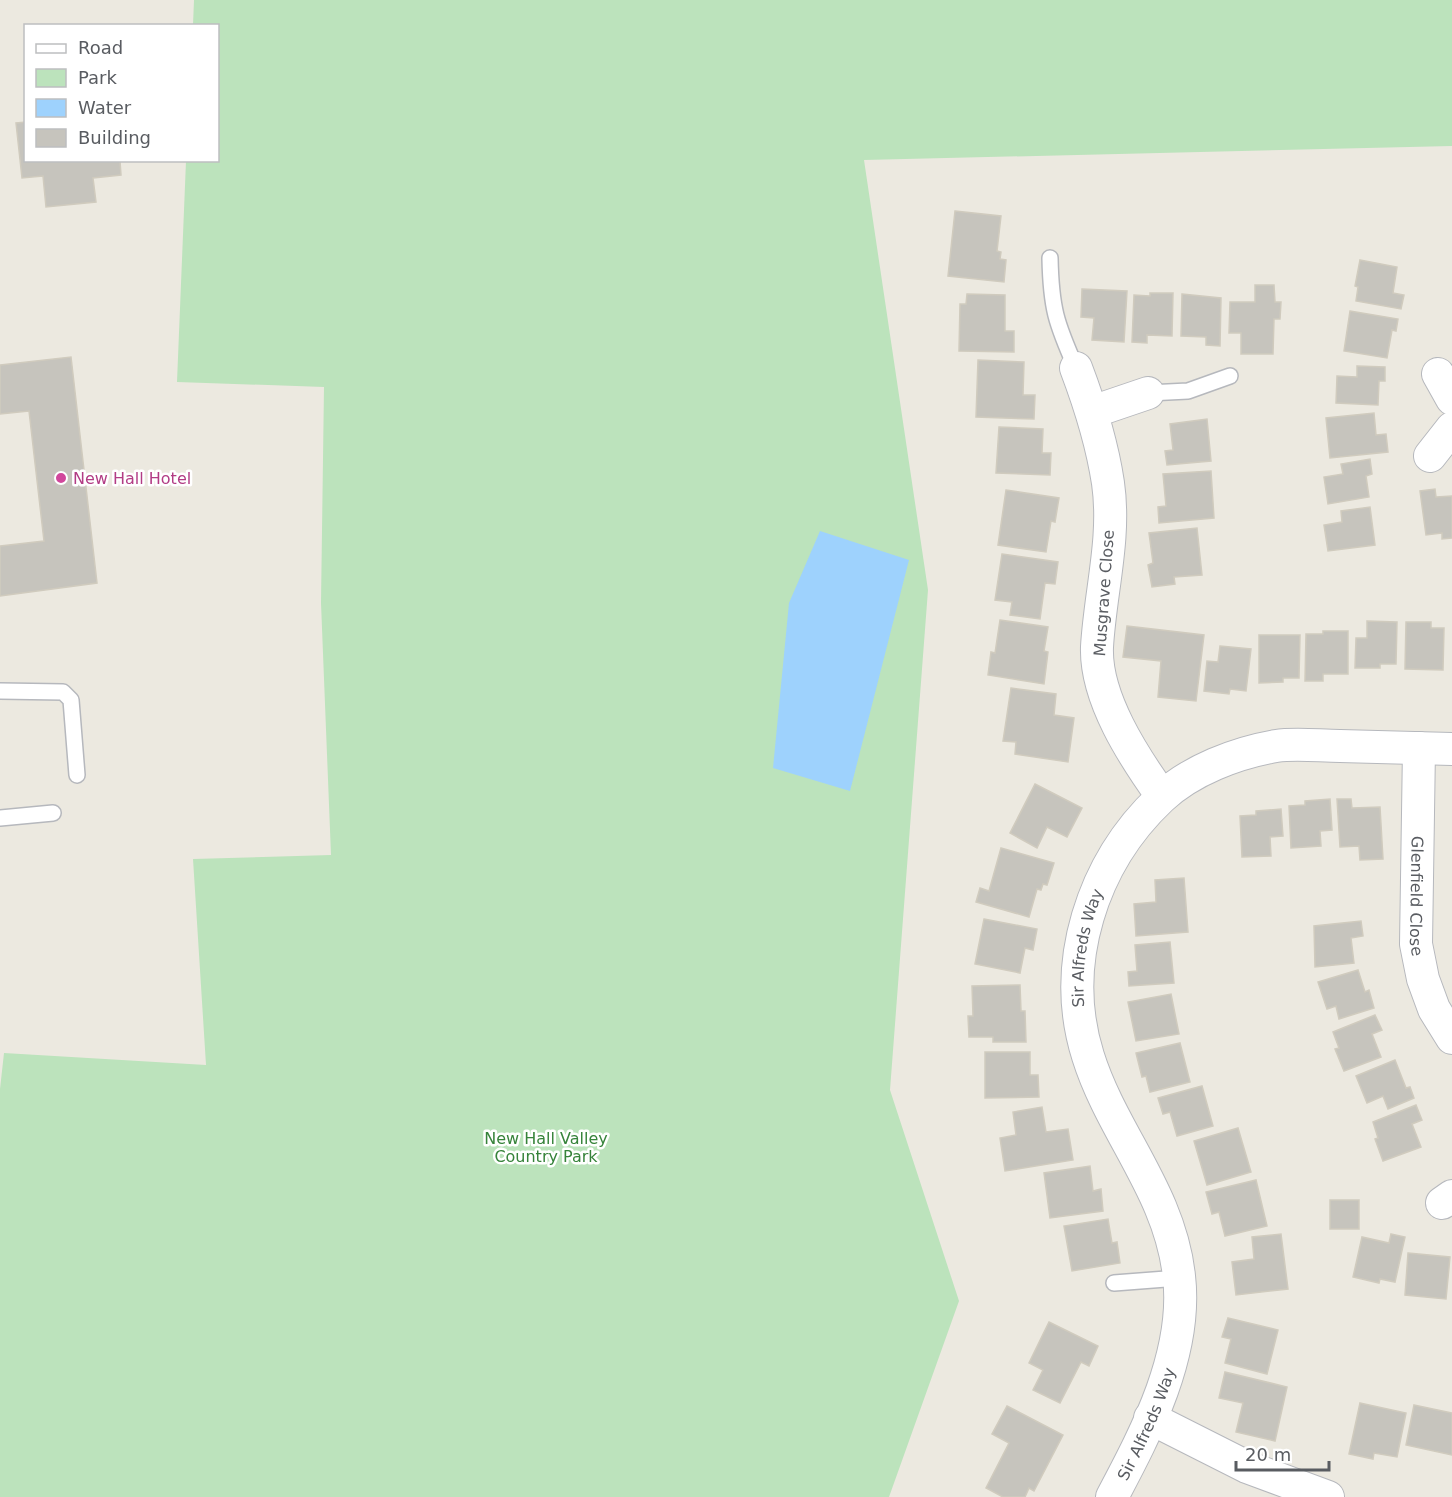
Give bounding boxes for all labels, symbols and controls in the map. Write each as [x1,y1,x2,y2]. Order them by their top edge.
legend [24,24,219,162]
text: Road [78,37,123,58]
text: Park [78,67,117,88]
text: Water [78,97,132,118]
text: Building [78,127,151,148]
place label: New Hall Hotel [73,469,191,488]
marker: New Hall Hotel [54,471,68,485]
street label: Musgrave Close [1090,529,1118,657]
street label: Glenfield Close [1406,836,1428,958]
street label: Sir Alfreds Way [1068,886,1106,1008]
park label: New Hall Valley Country Park [484,1129,608,1166]
street label: Sir Alfreds Way [1113,1365,1179,1483]
scale bar [1236,1434,1329,1472]
text: 20 m [1245,1444,1291,1465]

